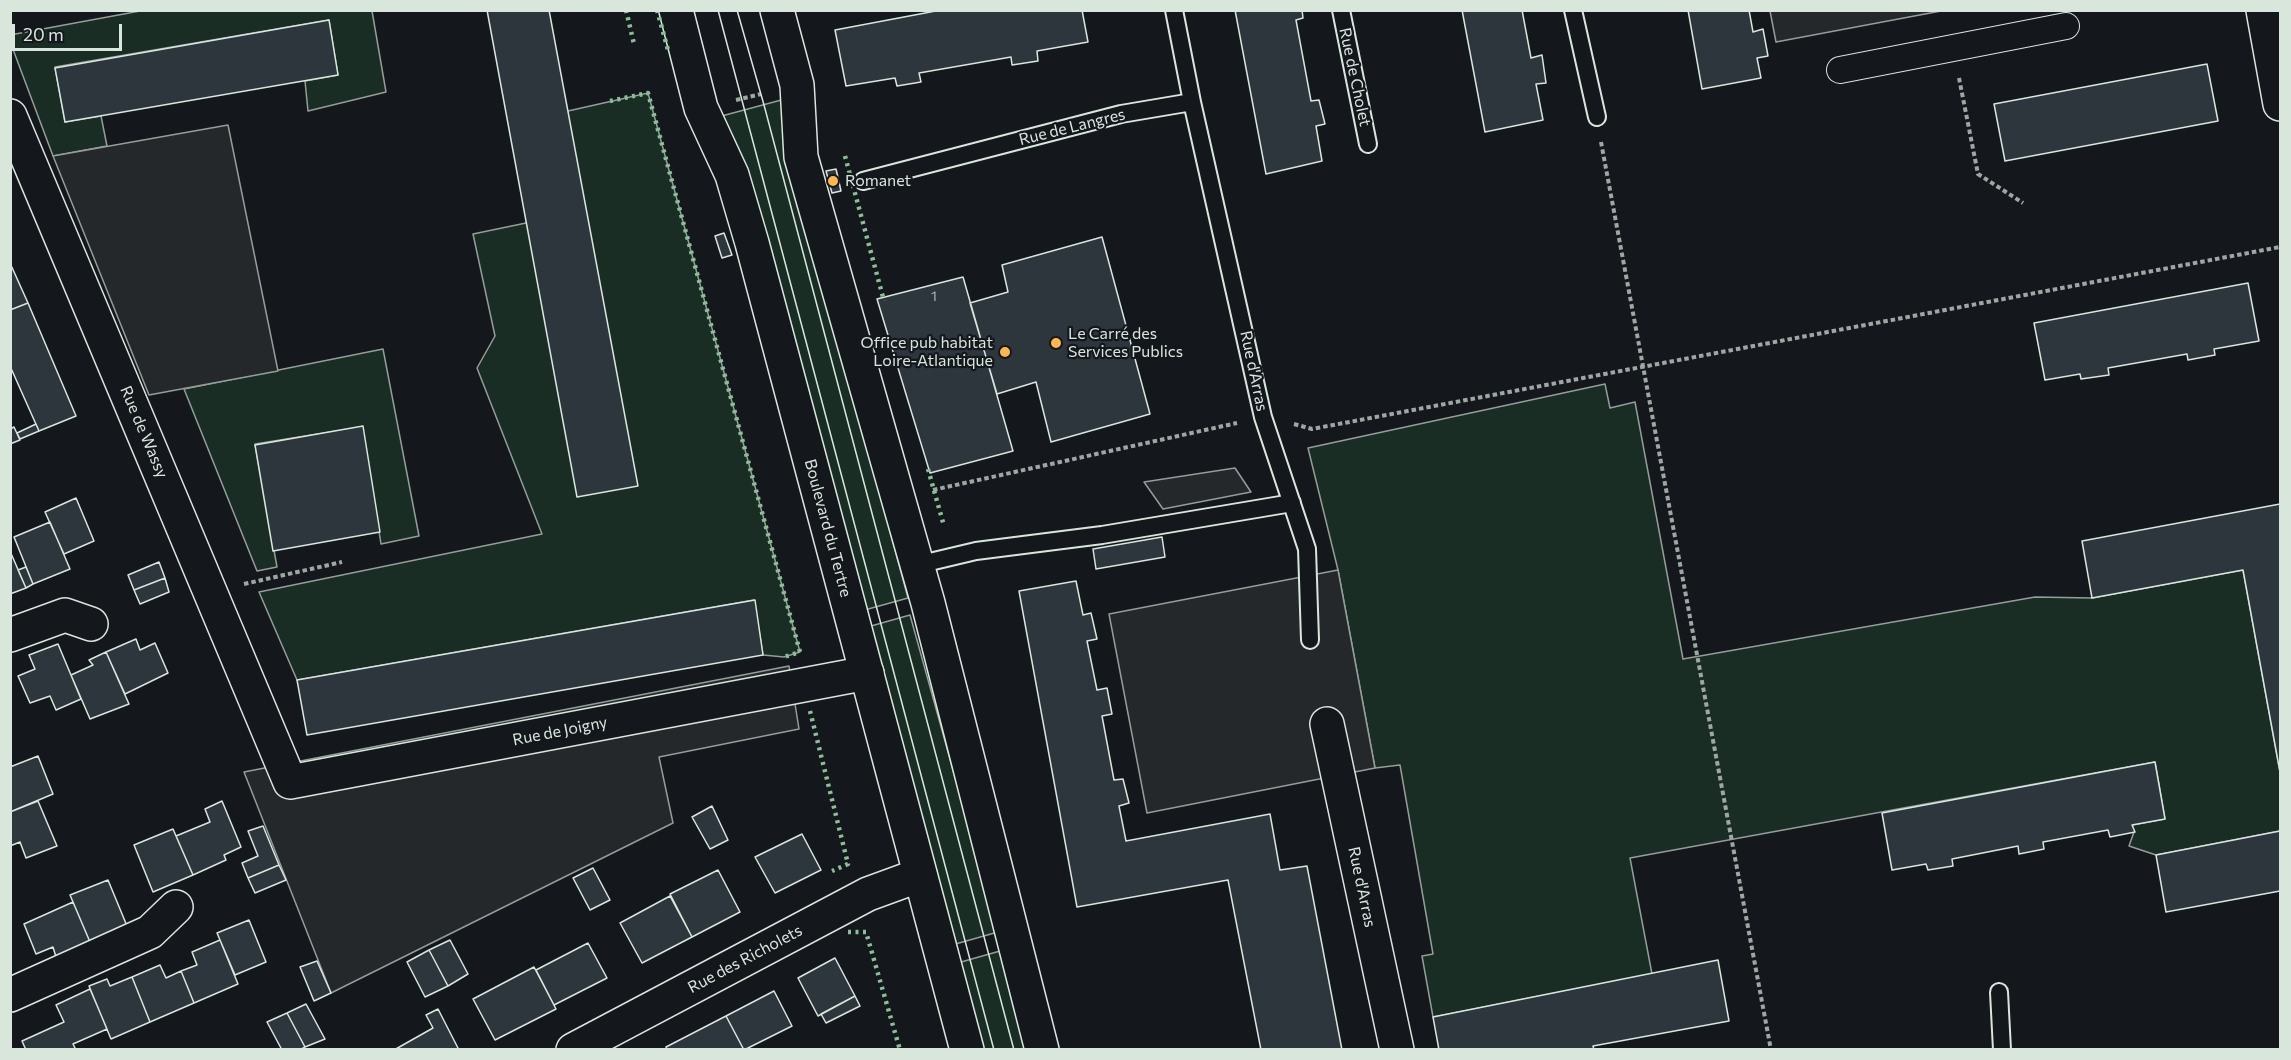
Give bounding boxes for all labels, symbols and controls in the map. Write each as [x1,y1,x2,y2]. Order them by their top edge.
scale bar [15,12,124,50]
text: 20 m [23,23,64,45]
street label: Rue de Cholet [1335,26,1375,128]
street label: Rue de Langres [1017,104,1127,150]
place label: Romanet [845,171,911,191]
marker: Romanet [826,174,840,188]
house number: 1 [931,288,937,304]
place label: Le Carré des Services Publics [1068,324,1183,362]
street label: Rue d'Arras [1236,329,1272,413]
place label: Office pub habitat Loire-Atlantique [861,333,993,371]
marker: Le Carré des Services Publics [1049,336,1063,350]
marker: Office pub habitat Loire-Atlantique [998,345,1012,359]
street label: Rue de Wassy [116,383,172,481]
street label: Boulevard du Tertre [800,457,856,599]
street label: Rue de Joigny [511,712,609,750]
street label: Rue d'Arras [1344,845,1380,929]
street label: Rue des Richolets [685,921,805,997]

